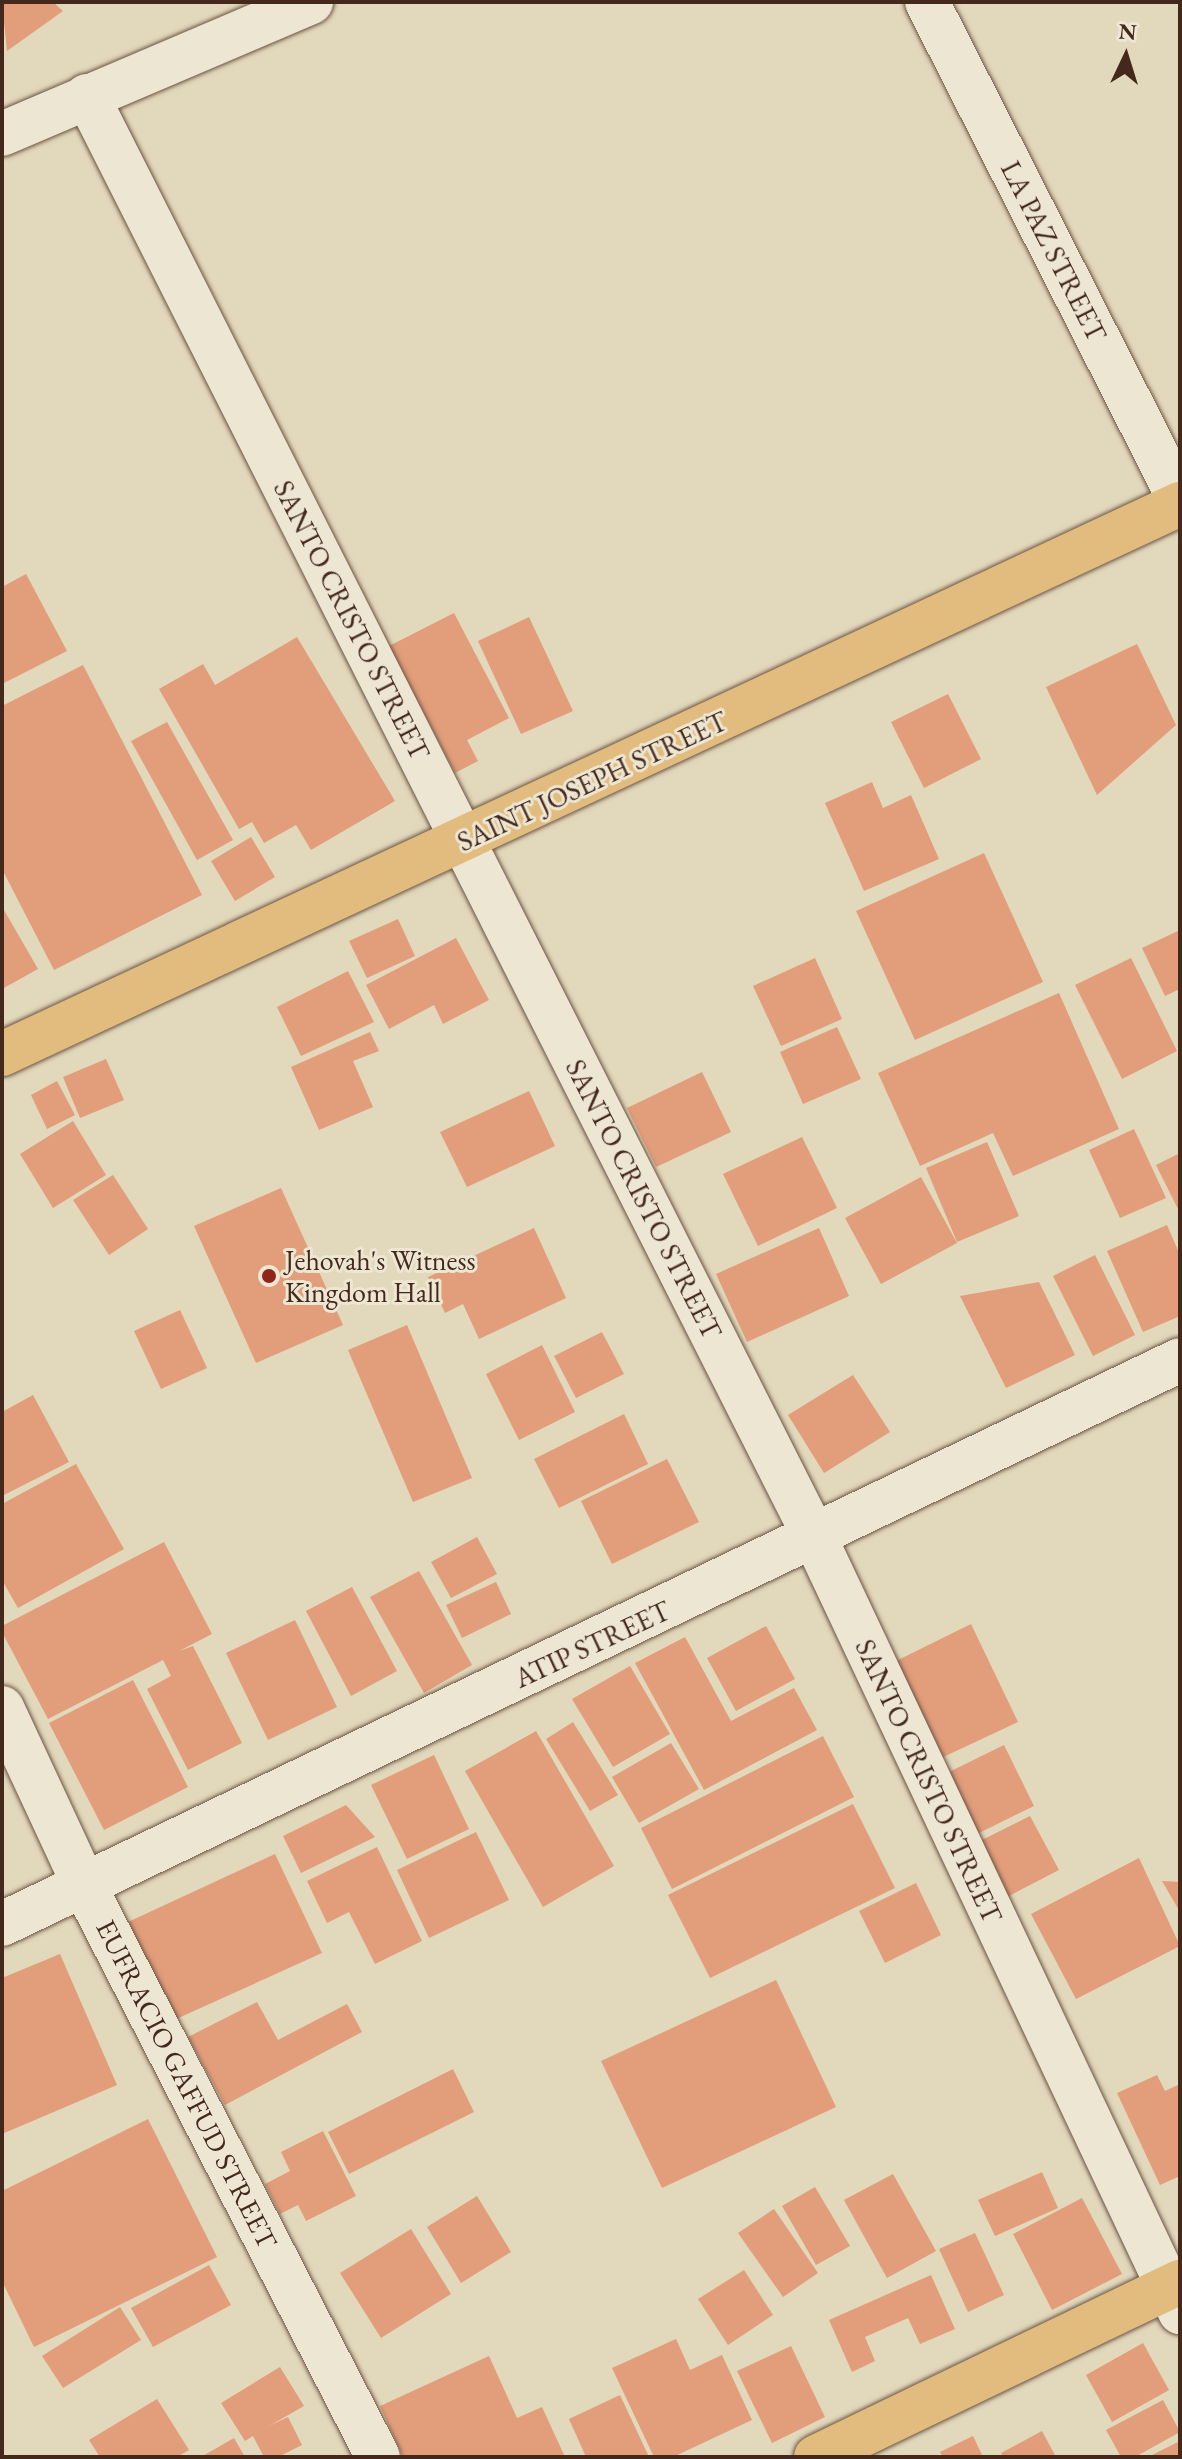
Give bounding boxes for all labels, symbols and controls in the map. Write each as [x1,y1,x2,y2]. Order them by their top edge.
north arrow [1086,16,1166,96]
text: N [1118,16,1138,47]
street label: LA PAZ STREET [994,155,1114,347]
street label: SANTO CRISTO STREET [267,475,437,765]
street label: SAINT JOSEPH STREET [452,704,732,858]
street label: SANTO CRISTO STREET [559,1054,729,1344]
place label: Jehovah's Witness Kingdom Hall [285,1243,476,1309]
marker: Jehovah's Witness Kingdom Hall [260,1267,278,1285]
street label: ATIP STREET [509,1593,675,1695]
street label: SANTO CRISTO STREET [848,1634,1010,1928]
street label: EUFRACIO GAFFUD STREET [89,1914,285,2254]

